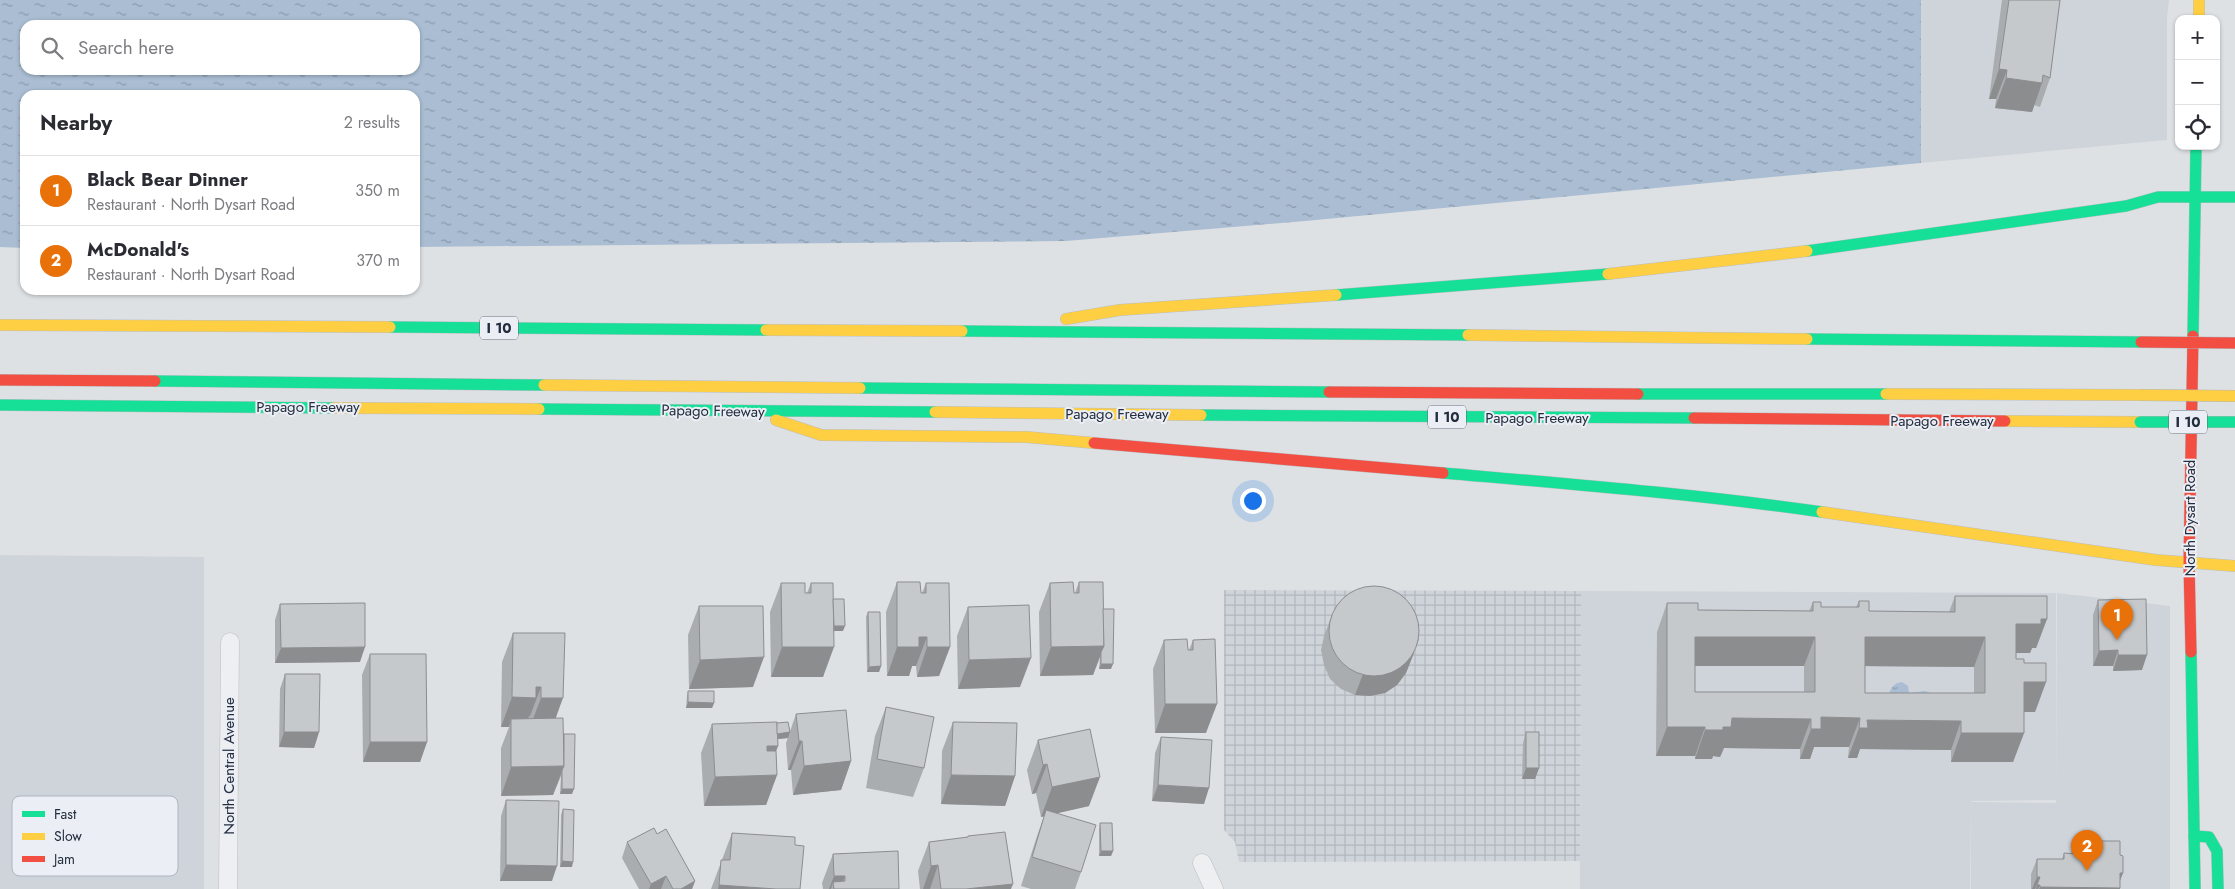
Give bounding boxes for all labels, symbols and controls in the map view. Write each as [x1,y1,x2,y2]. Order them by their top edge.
map controls [2175,15,2220,150]
button: + [2175,15,2220,60]
search box [20,20,420,75]
icon: search [38,34,66,62]
text: Search here [78,34,174,61]
button: − [2175,60,2220,105]
button: locate [2175,105,2220,150]
text: Nearby [40,108,112,138]
text: 2 results [344,111,400,134]
text: Black Bear Dinner [87,166,248,193]
text: 1 [52,179,60,202]
text: 350 m [355,179,400,202]
text: Restaurant · North Dysart Road [87,193,295,216]
text: McDonald's [87,236,189,263]
text: 2 [51,249,61,272]
text: 370 m [356,249,400,272]
text: Restaurant · North Dysart Road [87,263,295,286]
road number: I 10 [480,316,518,339]
street label: Papago Freeway [256,396,360,418]
street label: Papago Freeway [661,399,765,423]
street label: Papago Freeway [1065,403,1169,425]
road number: I 10 [1428,406,1466,428]
street label: Papago Freeway [1485,407,1589,429]
street label: Papago Freeway [1890,410,1994,432]
road number: I 10 [2169,411,2207,434]
street label: North Dysart Road [2179,460,2201,576]
your location [1240,488,1266,514]
pin: 1 [2101,599,2133,640]
street label: North Central Avenue [218,697,240,835]
legend [12,796,178,876]
text: Fast [54,804,77,824]
text: Slow [54,826,82,846]
pin: 2 [2071,830,2103,871]
text: Jam [52,849,75,869]

